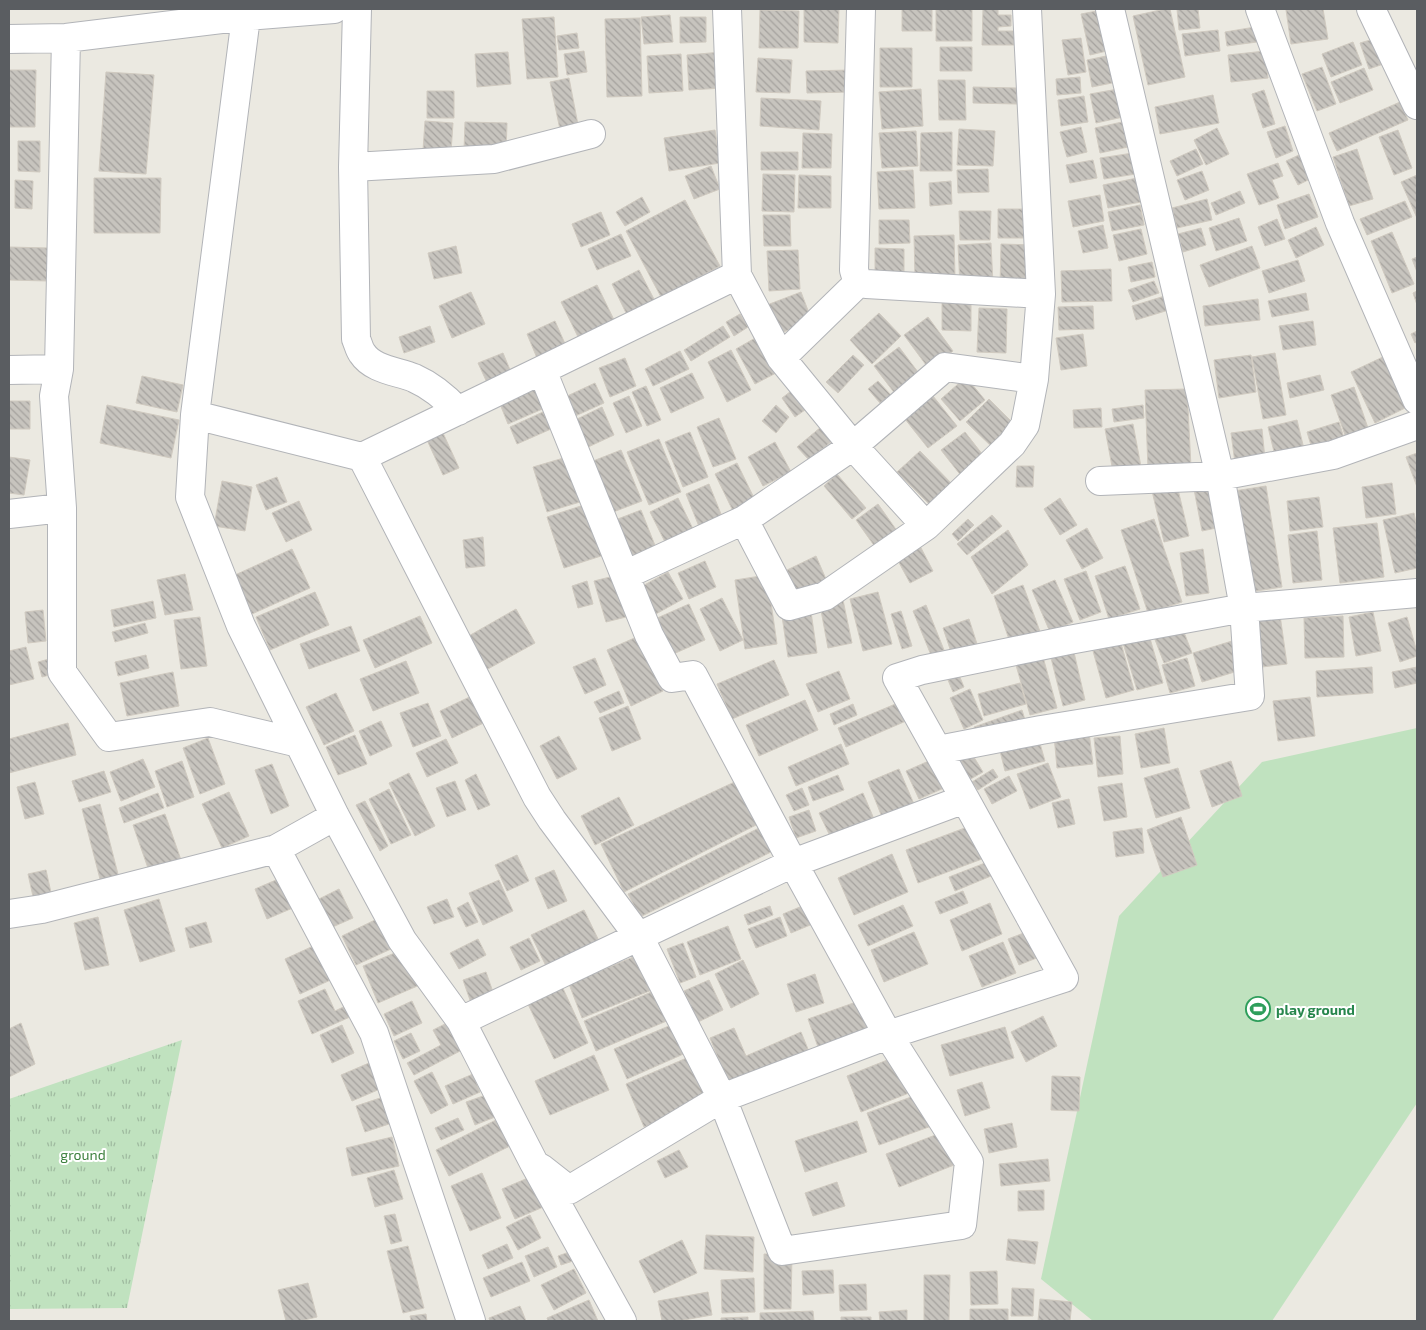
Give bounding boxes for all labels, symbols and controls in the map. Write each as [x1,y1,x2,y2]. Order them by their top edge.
sports icon: play ground [1245,996,1271,1022]
place label: play ground [1276,1001,1355,1018]
park label: ground [60,1146,106,1163]

